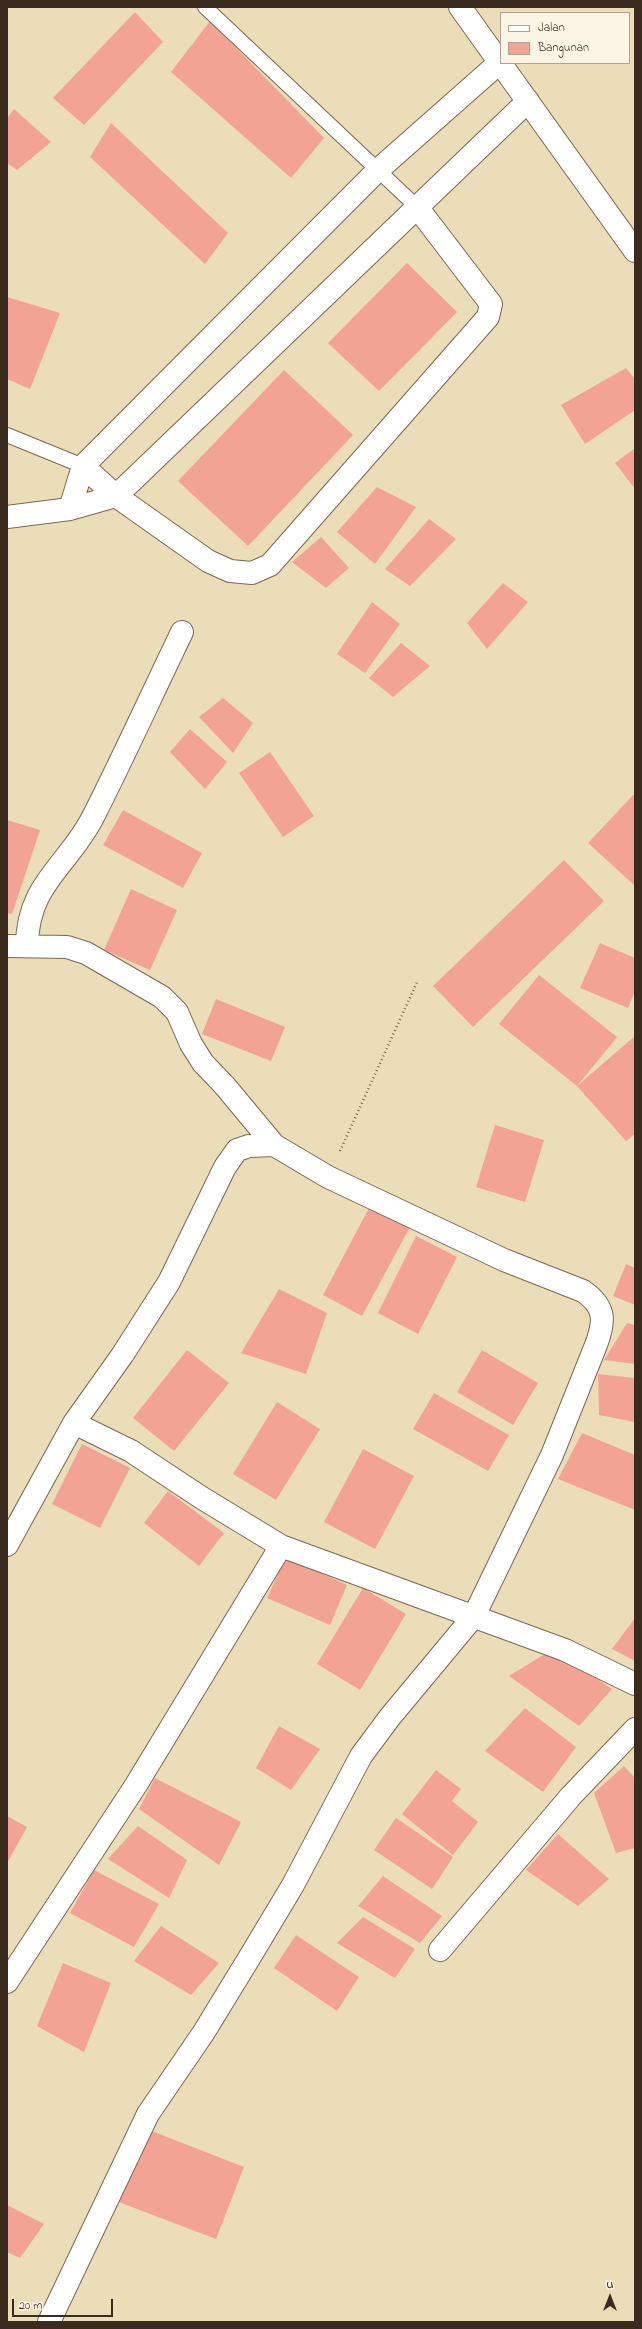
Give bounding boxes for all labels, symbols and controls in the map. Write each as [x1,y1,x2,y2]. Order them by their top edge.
legend [500,12,630,64]
text: Jalan [538,19,565,37]
text: Bangunan [538,39,589,57]
north arrow [590,2277,630,2317]
text: U [607,2277,613,2293]
scale bar [14,2291,115,2317]
text: 20 m [19,2297,42,2315]

